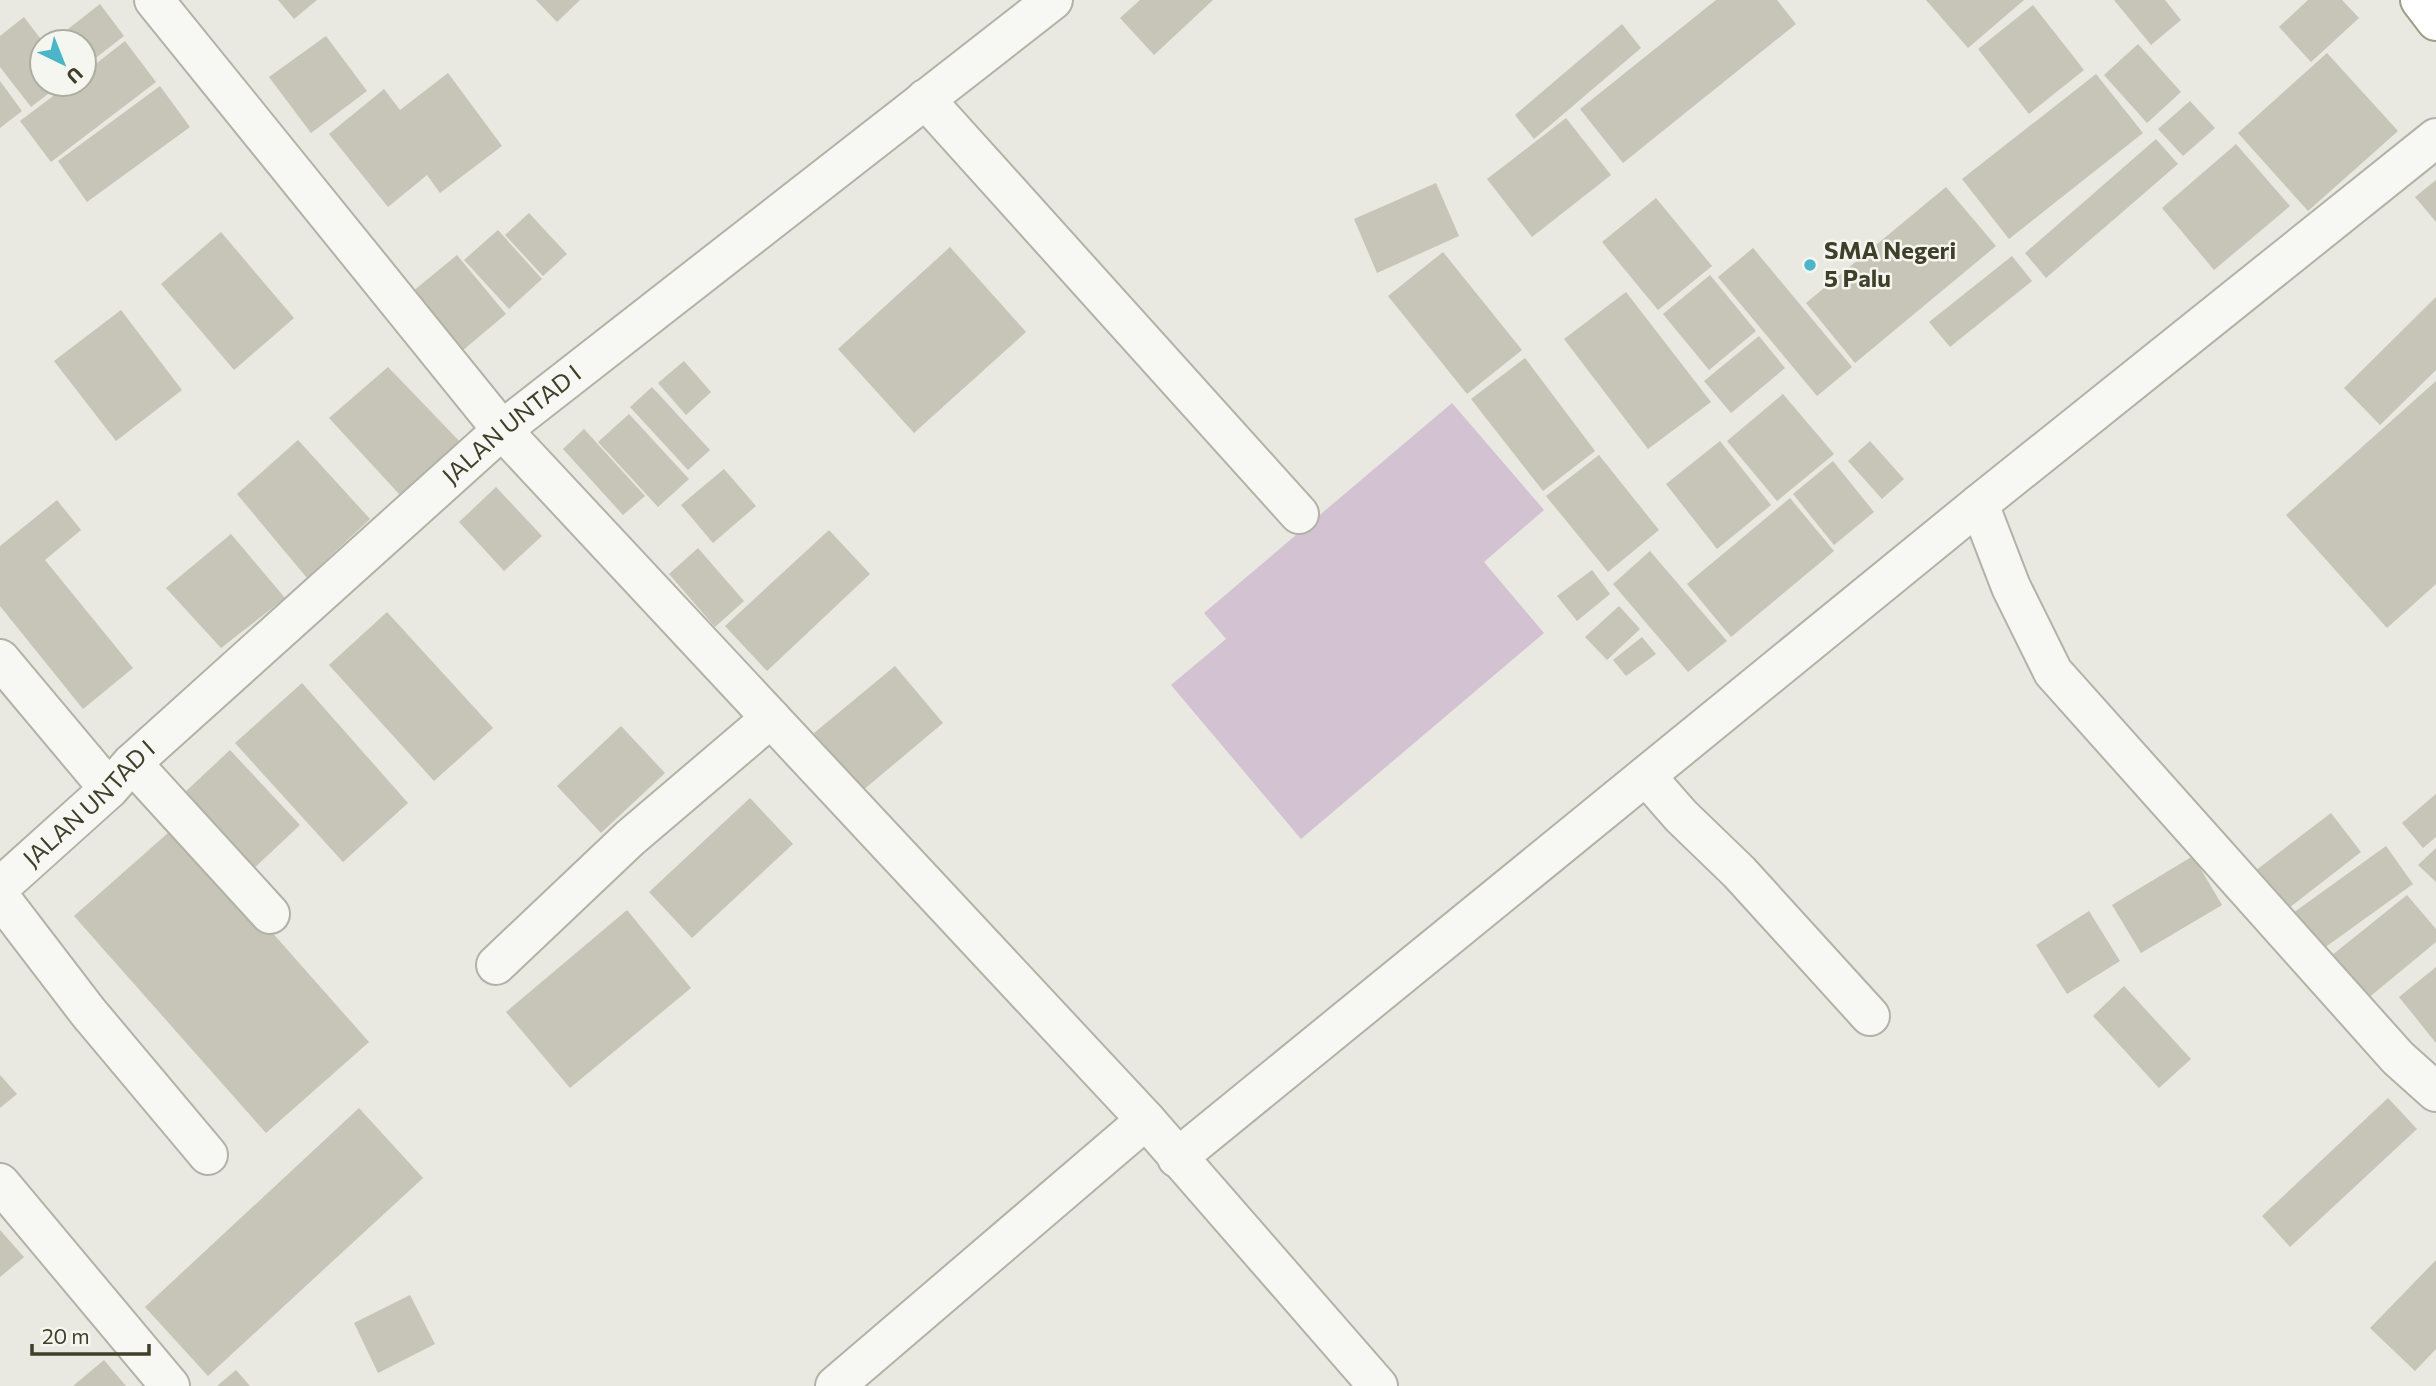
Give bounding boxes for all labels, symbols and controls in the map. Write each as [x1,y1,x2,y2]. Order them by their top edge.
north arrow [28,28,98,98]
text: U [62,63,88,89]
place label: SMA Negeri 5 Palu [1824,235,1956,292]
marker: SMA Negeri 5 Palu [1802,257,1818,273]
street label: JALAN UNTAD I [436,358,586,490]
street label: JALAN UNTAD I [16,734,160,872]
scale bar [32,1312,149,1356]
text: 20 m [42,1323,90,1348]

